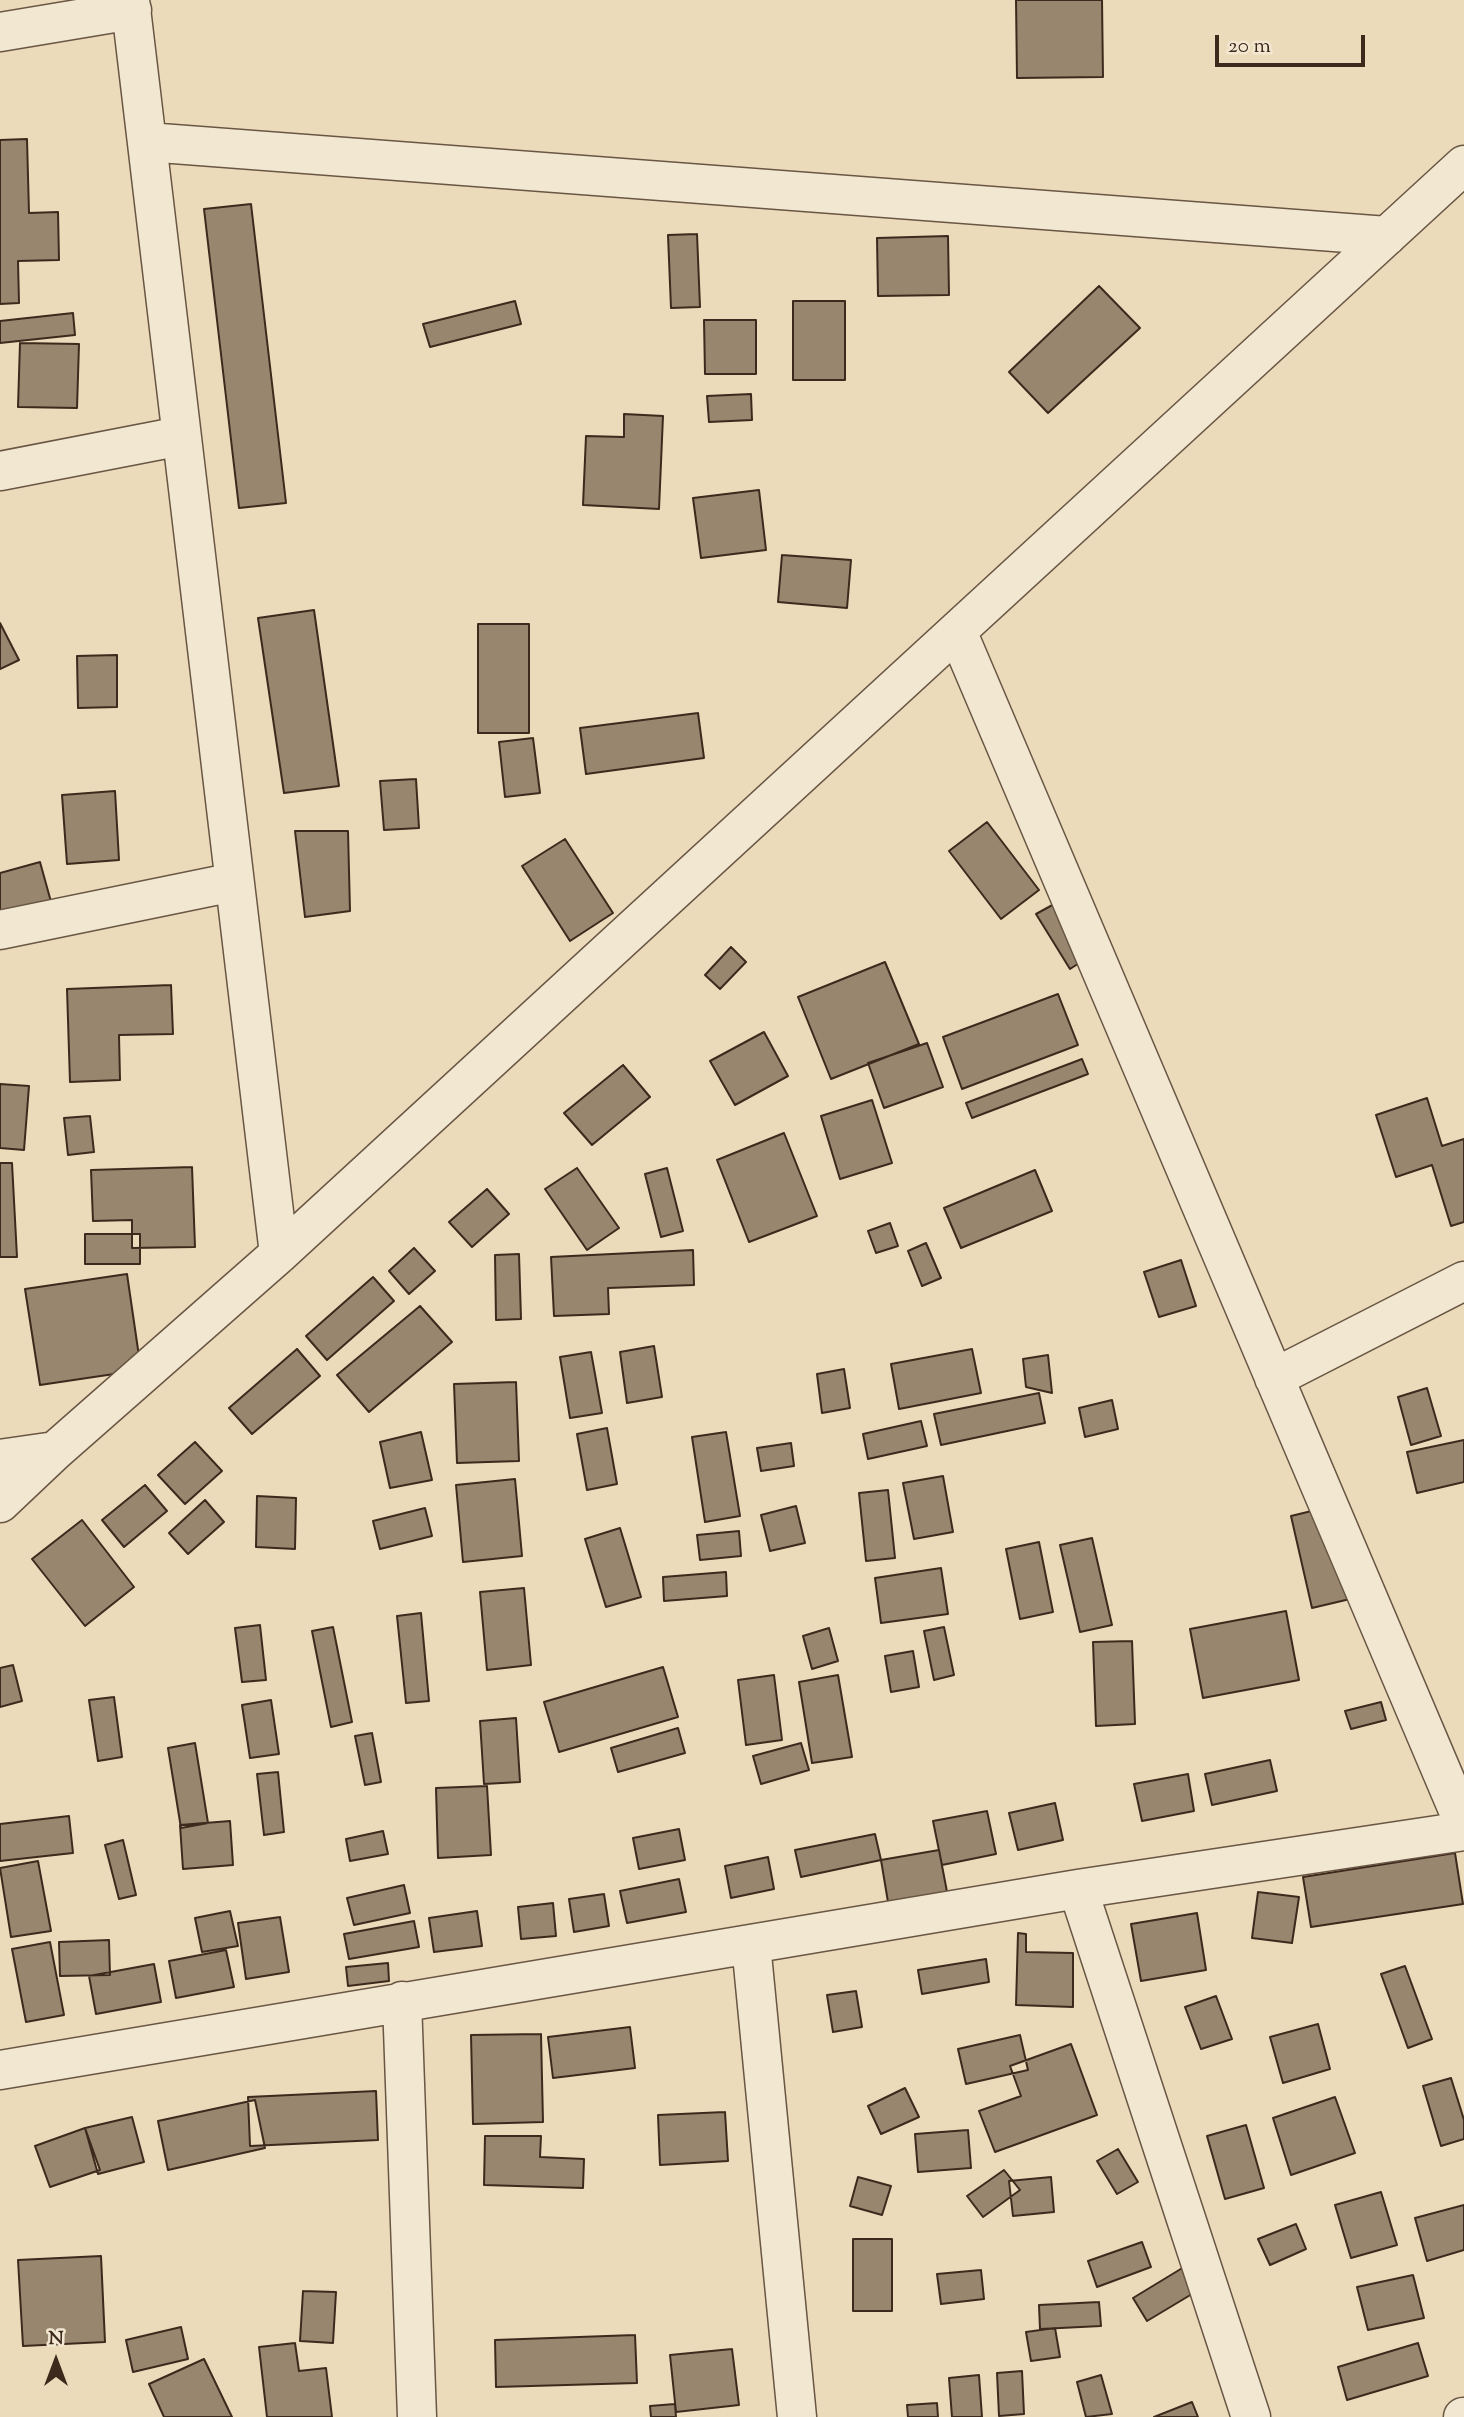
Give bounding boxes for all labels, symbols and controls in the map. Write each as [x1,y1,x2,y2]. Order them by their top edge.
scale bar [1219,21,1370,65]
text: 20 m [1228,32,1271,62]
north arrow [21,2326,91,2396]
text: N [48,2326,64,2353]

